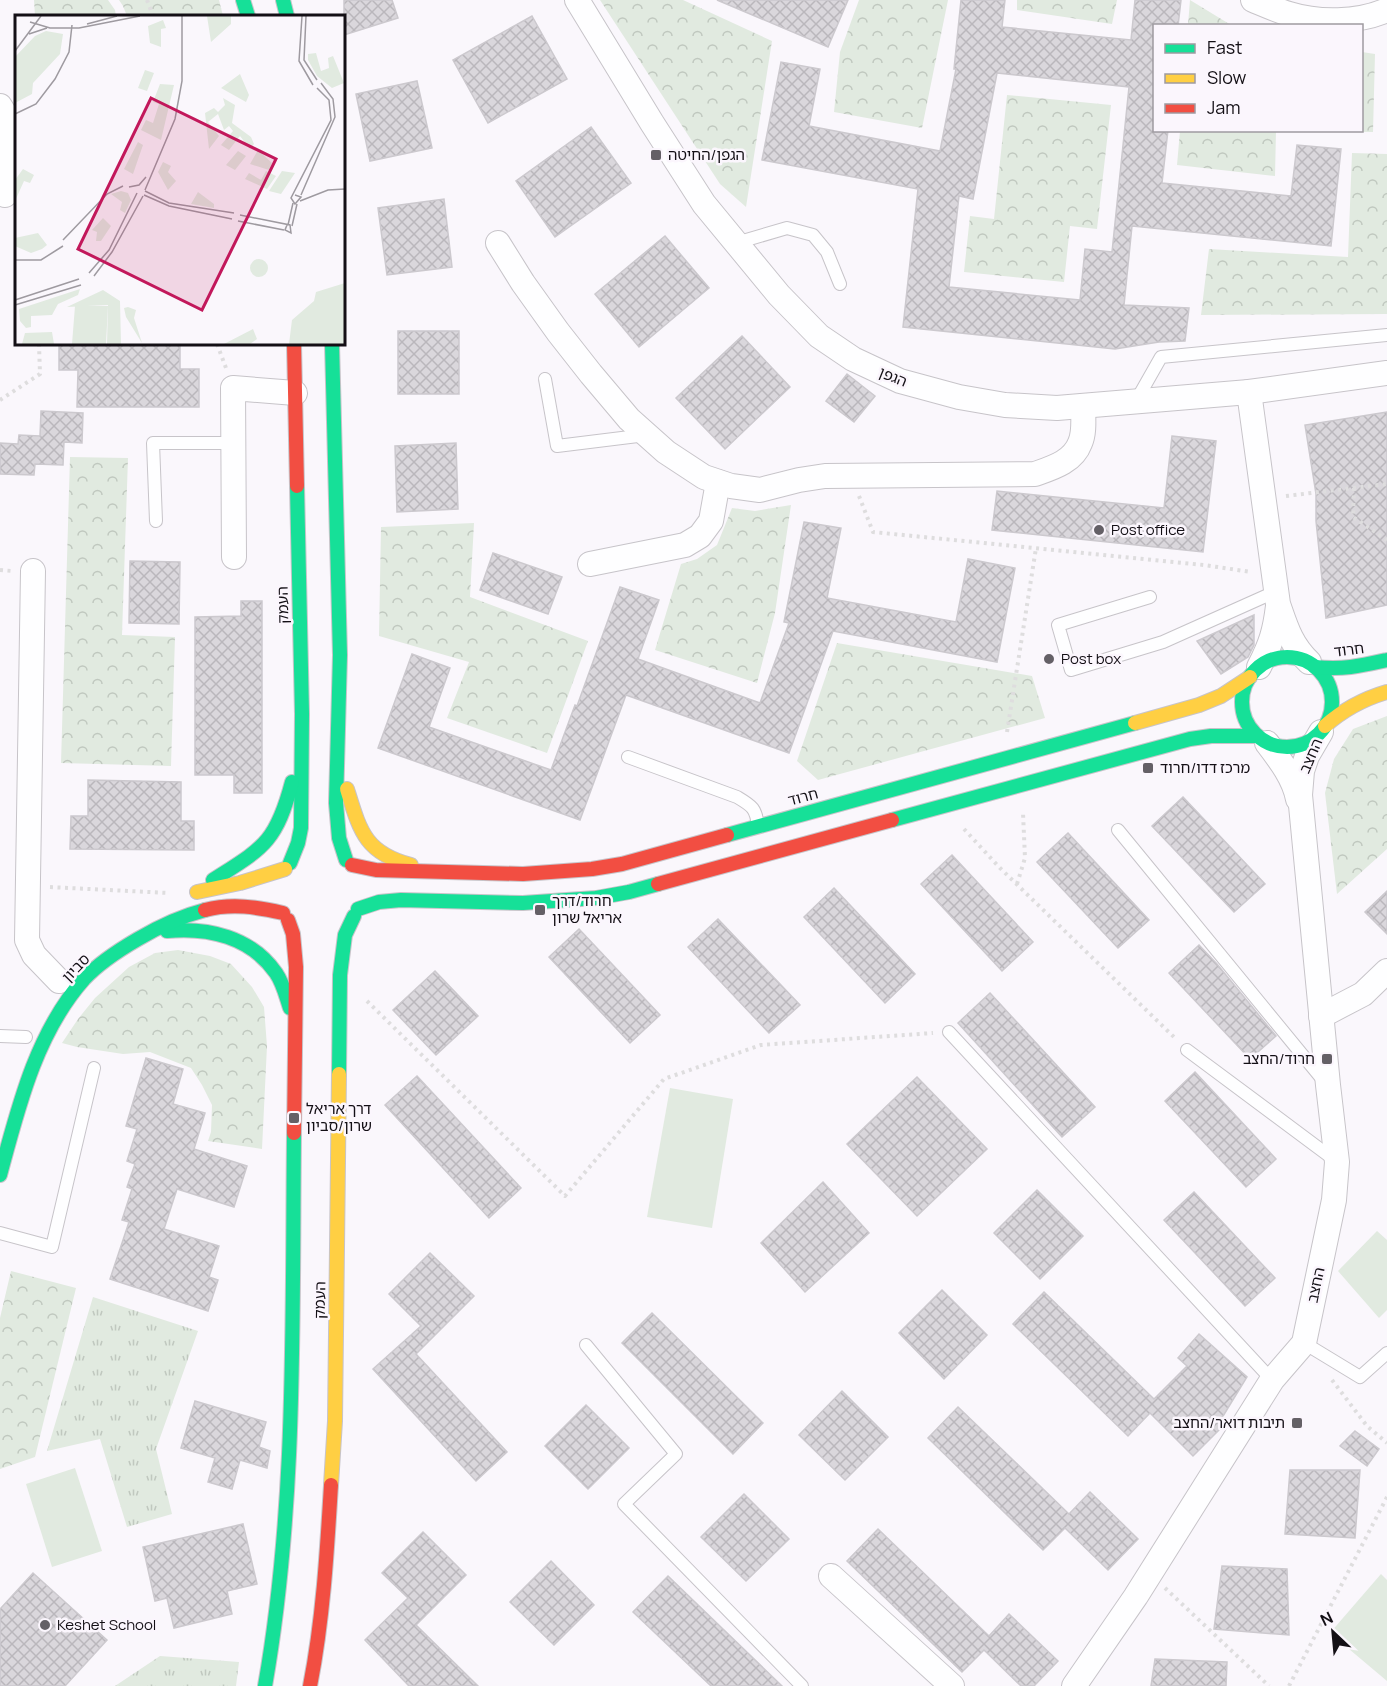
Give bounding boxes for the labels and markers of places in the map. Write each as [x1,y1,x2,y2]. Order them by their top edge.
place label: הגפן/החיטה [668,144,745,165]
marker: הגפן/החיטה [649,148,663,162]
place label: Post office [1111,519,1185,540]
marker: Post office [1092,523,1106,537]
place label: Post box [1061,648,1121,669]
marker: Post box [1042,652,1056,666]
place label: מרכז דדו/חרוד [1160,757,1250,778]
marker: מרכז דדו/חרוד [1141,761,1155,775]
place label: חרוד/דרך אריאל שרון [552,890,622,928]
marker: חרוד/דרך אריאל שרון [533,903,547,917]
place label: חרוד/החצב [1243,1048,1315,1069]
marker: חרוד/החצב [1320,1052,1334,1066]
place label: דרך אריאל שרון/סביון [306,1098,372,1136]
marker: דרך אריאל שרון/סביון [287,1111,301,1125]
place label: תיבות דואר/החצב [1173,1412,1285,1433]
marker: תיבות דואר/החצב [1290,1416,1304,1430]
place label: Keshet School [57,1614,156,1635]
marker: Keshet School [38,1618,52,1632]

